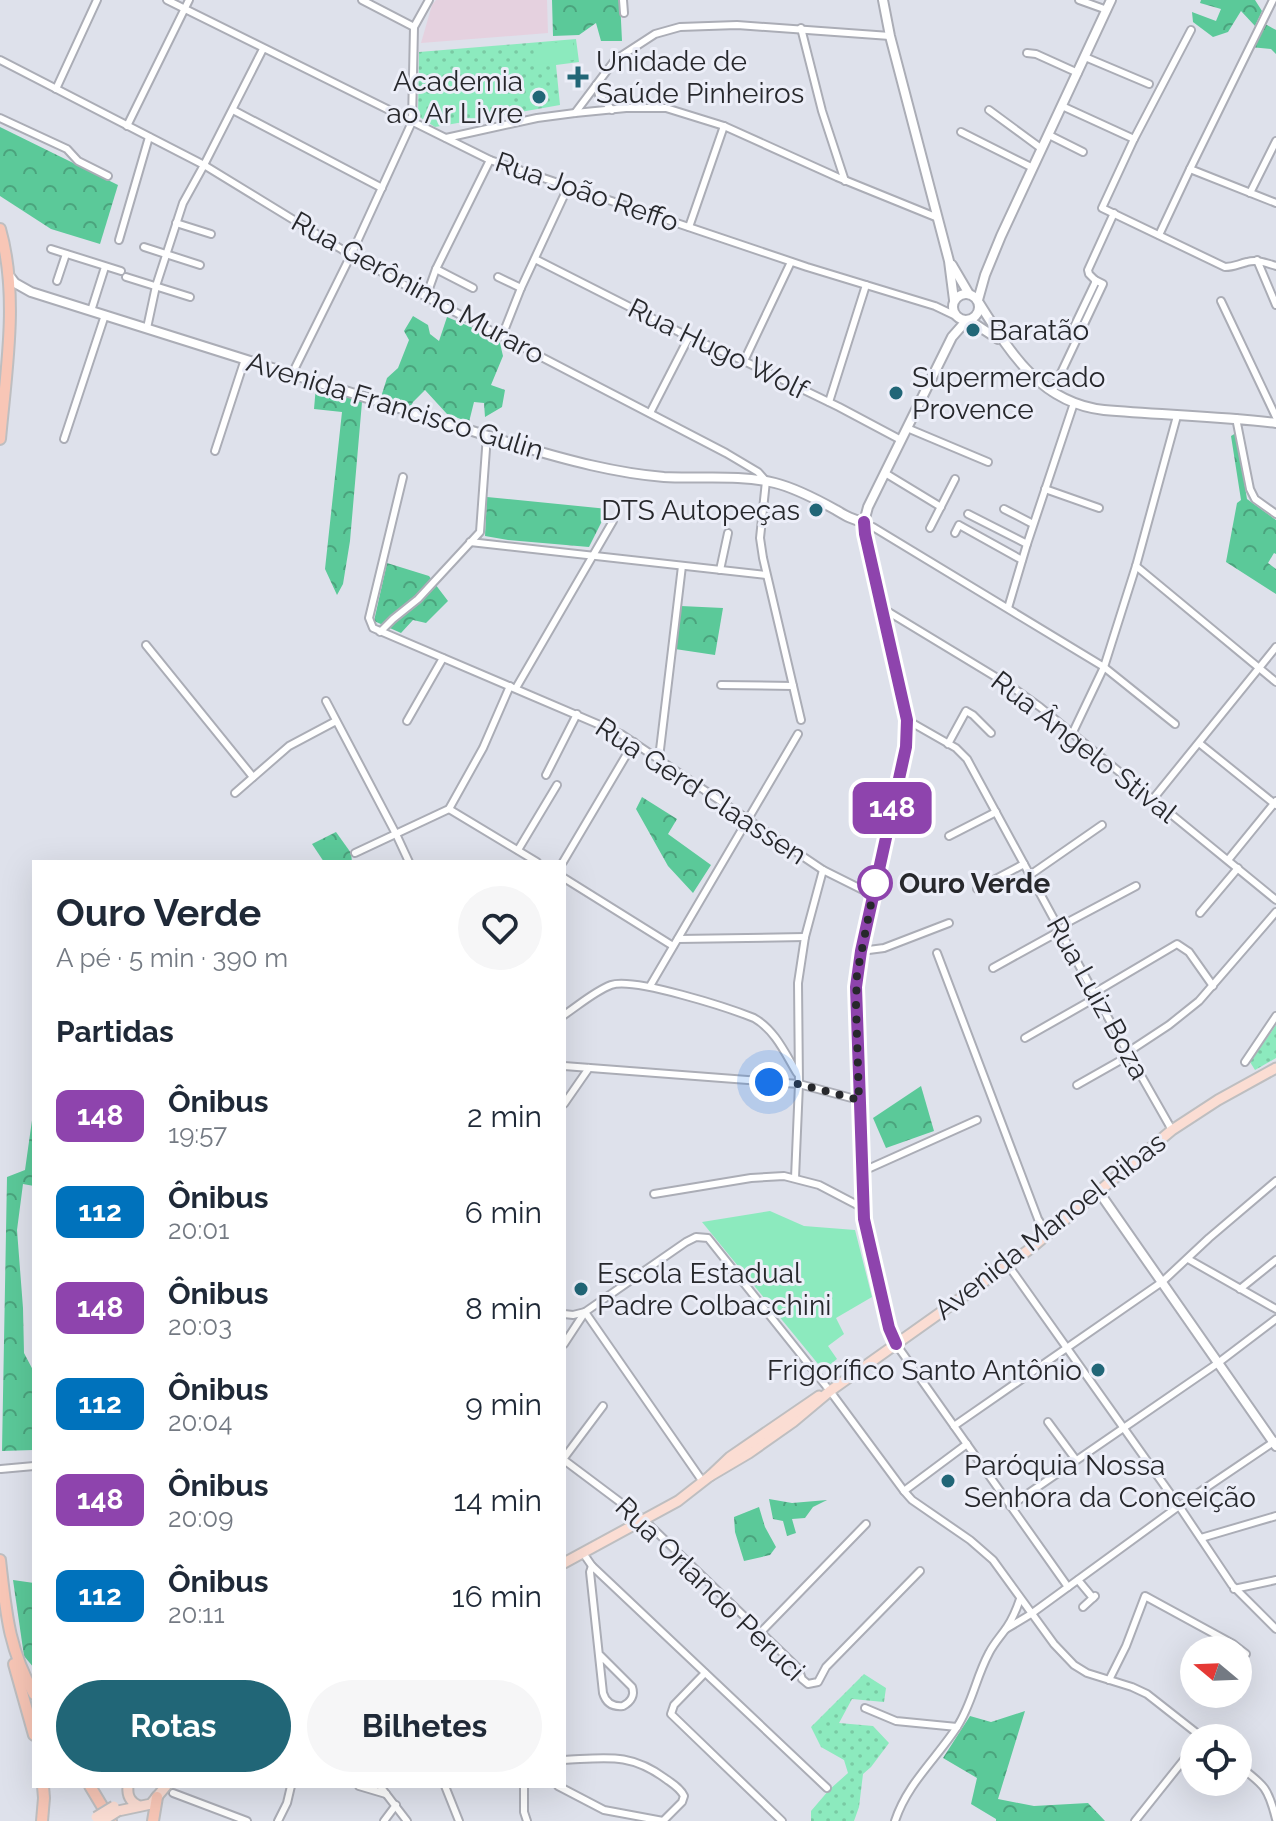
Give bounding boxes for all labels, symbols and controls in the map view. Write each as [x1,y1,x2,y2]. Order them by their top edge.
place label: Unidade de Saúde Pinheiros [596,45,804,110]
place label: Academia ao Ar Livre [386,65,523,130]
marker: Unidade de Saúde Pinheiros [567,66,589,88]
marker: Academia ao Ar Livre [530,88,548,106]
street label: Rua João Reffo [491,145,683,239]
street label: Rua Gerônimo Muraro [286,205,550,371]
street label: Rua Hugo Wolf [623,291,815,407]
place label: Baratão [989,314,1089,347]
marker: Baratão [964,321,982,339]
street label: Avenida Francisco Gulin [243,345,547,467]
place label: Supermercado Provence [912,361,1105,426]
marker: Supermercado Provence [887,384,905,402]
place label: DTS Autopeças [601,494,800,527]
marker: DTS Autopeças [807,501,825,519]
street label: Rua Ângelo Stival [985,664,1184,830]
street label: Rua Gerd Claassen [589,711,813,871]
line badge: 148 [846,782,938,834]
text: 148 [869,791,915,824]
marker: Ouro Verde [858,866,892,900]
place label: Ouro Verde [899,867,1050,900]
button: heart [458,886,542,970]
text: Ouro Verde [56,890,261,935]
street label: Rua Luiz Boza [1040,911,1156,1085]
text: A pé · 5 min · 390 m [56,943,288,973]
text: Partidas [56,1014,174,1049]
your location [749,1062,789,1102]
text: Ônibus [168,1084,269,1119]
text: 148 [77,1099,123,1132]
text: 2 min [467,1099,542,1134]
text: 19:57 [168,1119,227,1149]
street label: Avenida Manoel Ribas [928,1125,1172,1327]
text: Ônibus [168,1180,269,1215]
text: 112 [78,1195,122,1228]
text: 6 min [465,1195,542,1230]
text: 20:01 [168,1215,229,1245]
place label: Escola Estadual Padre Colbacchini [597,1257,831,1322]
text: Ônibus [168,1276,269,1311]
marker: Escola Estadual Padre Colbacchini [572,1280,590,1298]
text: 148 [77,1291,123,1324]
text: 8 min [465,1291,542,1326]
text: 20:03 [168,1311,232,1341]
place label: Frigorífico Santo Antônio [767,1354,1082,1387]
marker: Frigorífico Santo Antônio [1089,1361,1107,1379]
text: Ônibus [168,1372,269,1407]
text: 112 [78,1387,122,1420]
text: 9 min [465,1387,542,1422]
text: 20:04 [168,1407,232,1437]
place label: Paróquia Nossa Senhora da Conceição [964,1449,1256,1514]
text: Ônibus [168,1468,269,1503]
marker: Paróquia Nossa Senhora da Conceição [939,1472,957,1490]
text: 148 [77,1483,123,1516]
text: 14 min [454,1483,542,1518]
street label: Rua Orlando Peruci [609,1490,811,1688]
text: 20:09 [168,1503,234,1533]
text: Ônibus [168,1564,269,1599]
text: 112 [78,1579,122,1612]
text: 16 min [452,1579,542,1614]
text: 20:11 [168,1599,225,1629]
north arrow [1180,1636,1252,1708]
map controls [1180,1636,1252,1796]
button: Rotas [56,1680,291,1772]
button: Bilhetes [307,1680,542,1772]
button: locate [1180,1724,1252,1796]

